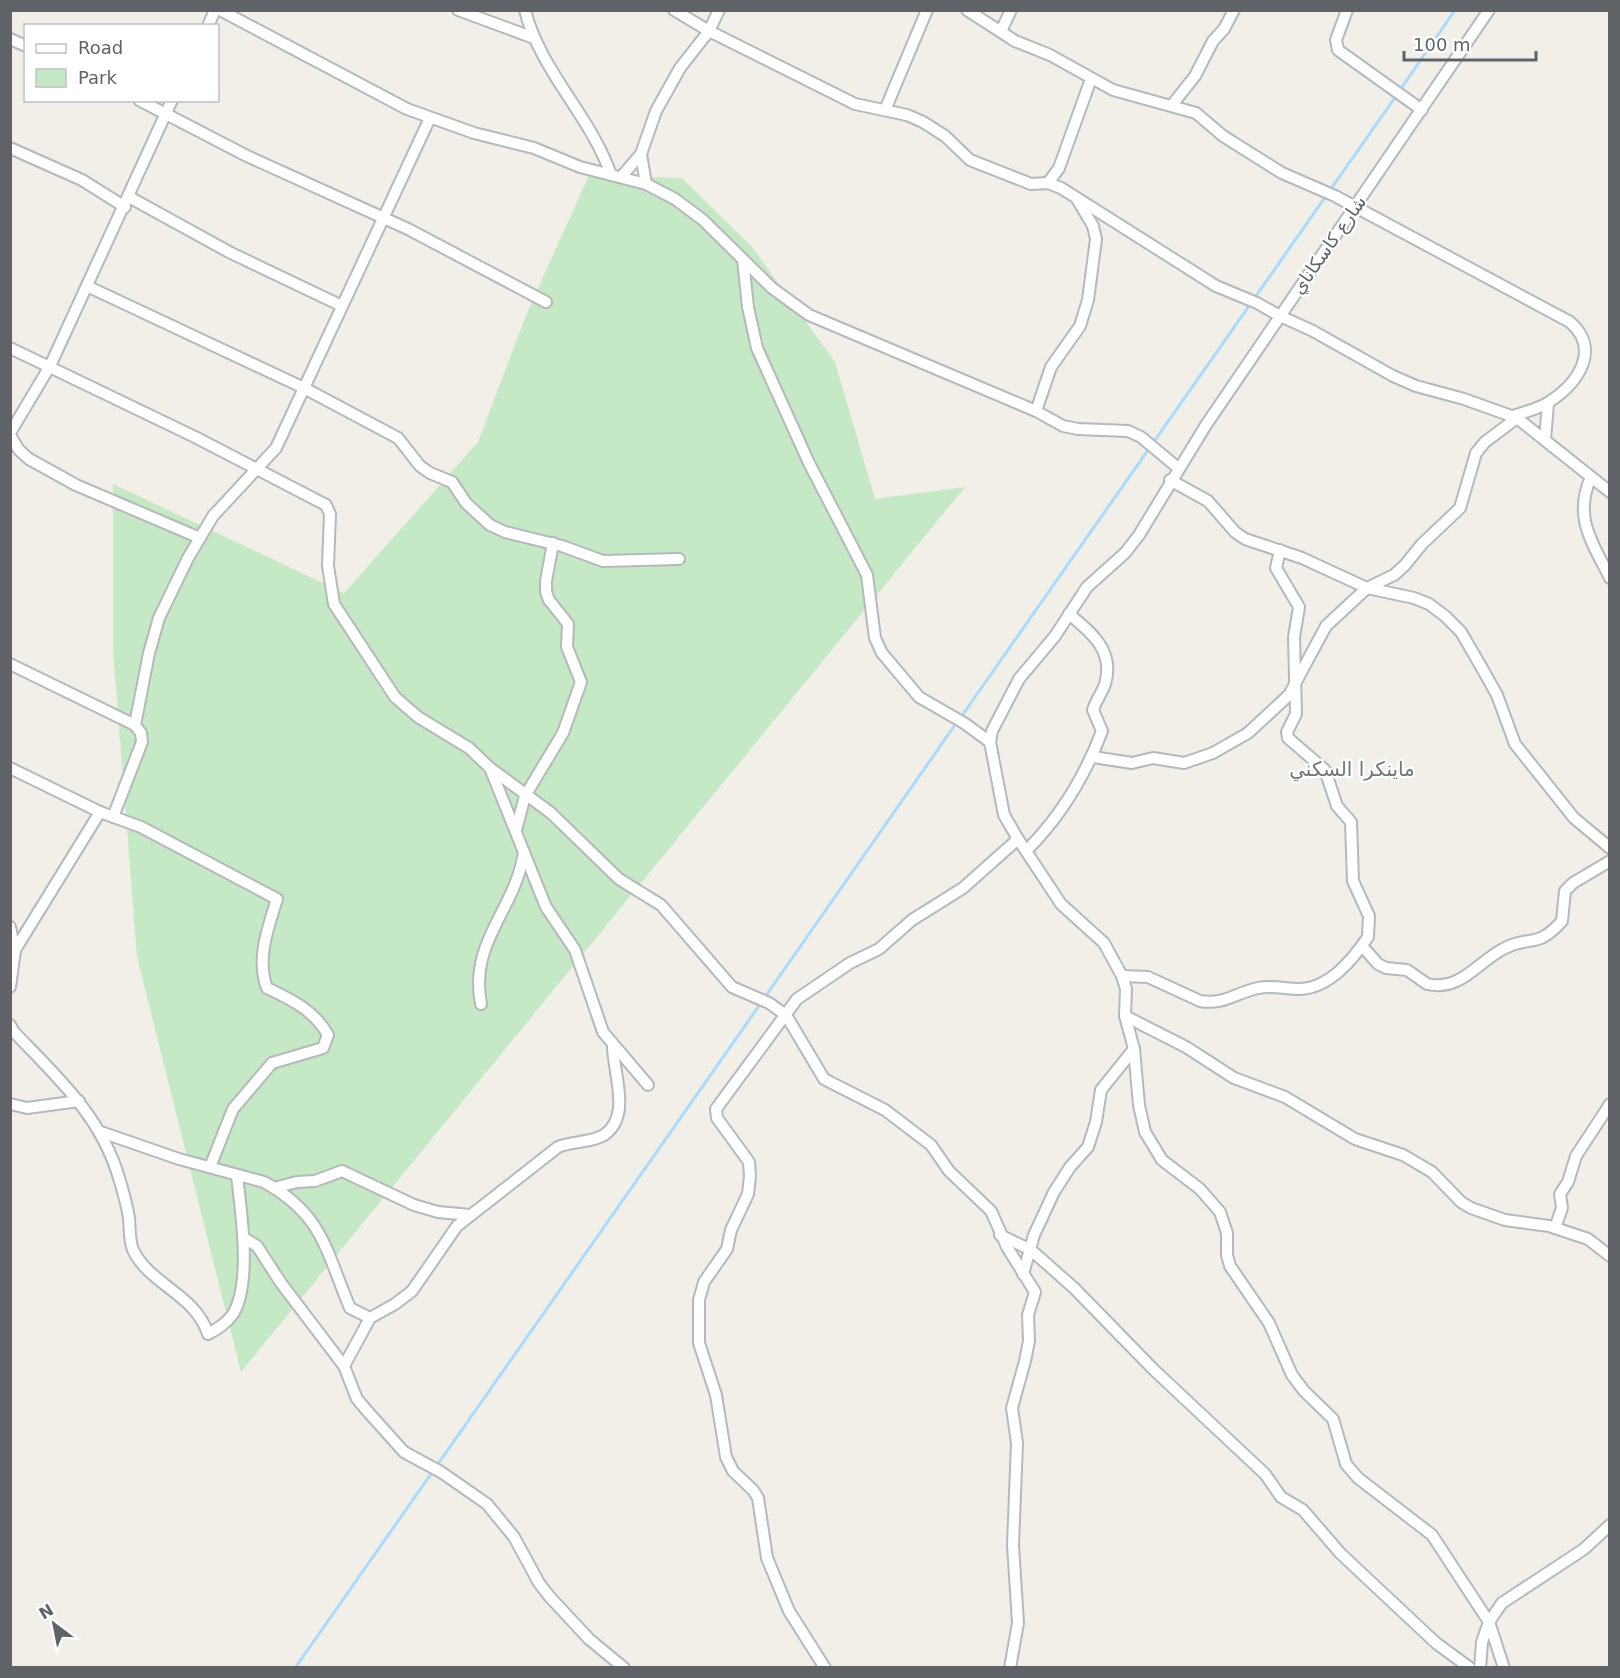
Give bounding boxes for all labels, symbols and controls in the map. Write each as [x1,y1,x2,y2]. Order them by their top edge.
legend [24,24,219,102]
scale bar [1404,24,1536,62]
text: 100 m [1413,34,1471,55]
text: Road [78,37,123,58]
text: Park [78,67,117,88]
street label: شارع كاسكاناي [1287,192,1371,298]
district label: ماينكرا السكني [1289,757,1415,782]
north arrow [24,1594,84,1654]
text: N [36,1600,57,1623]

